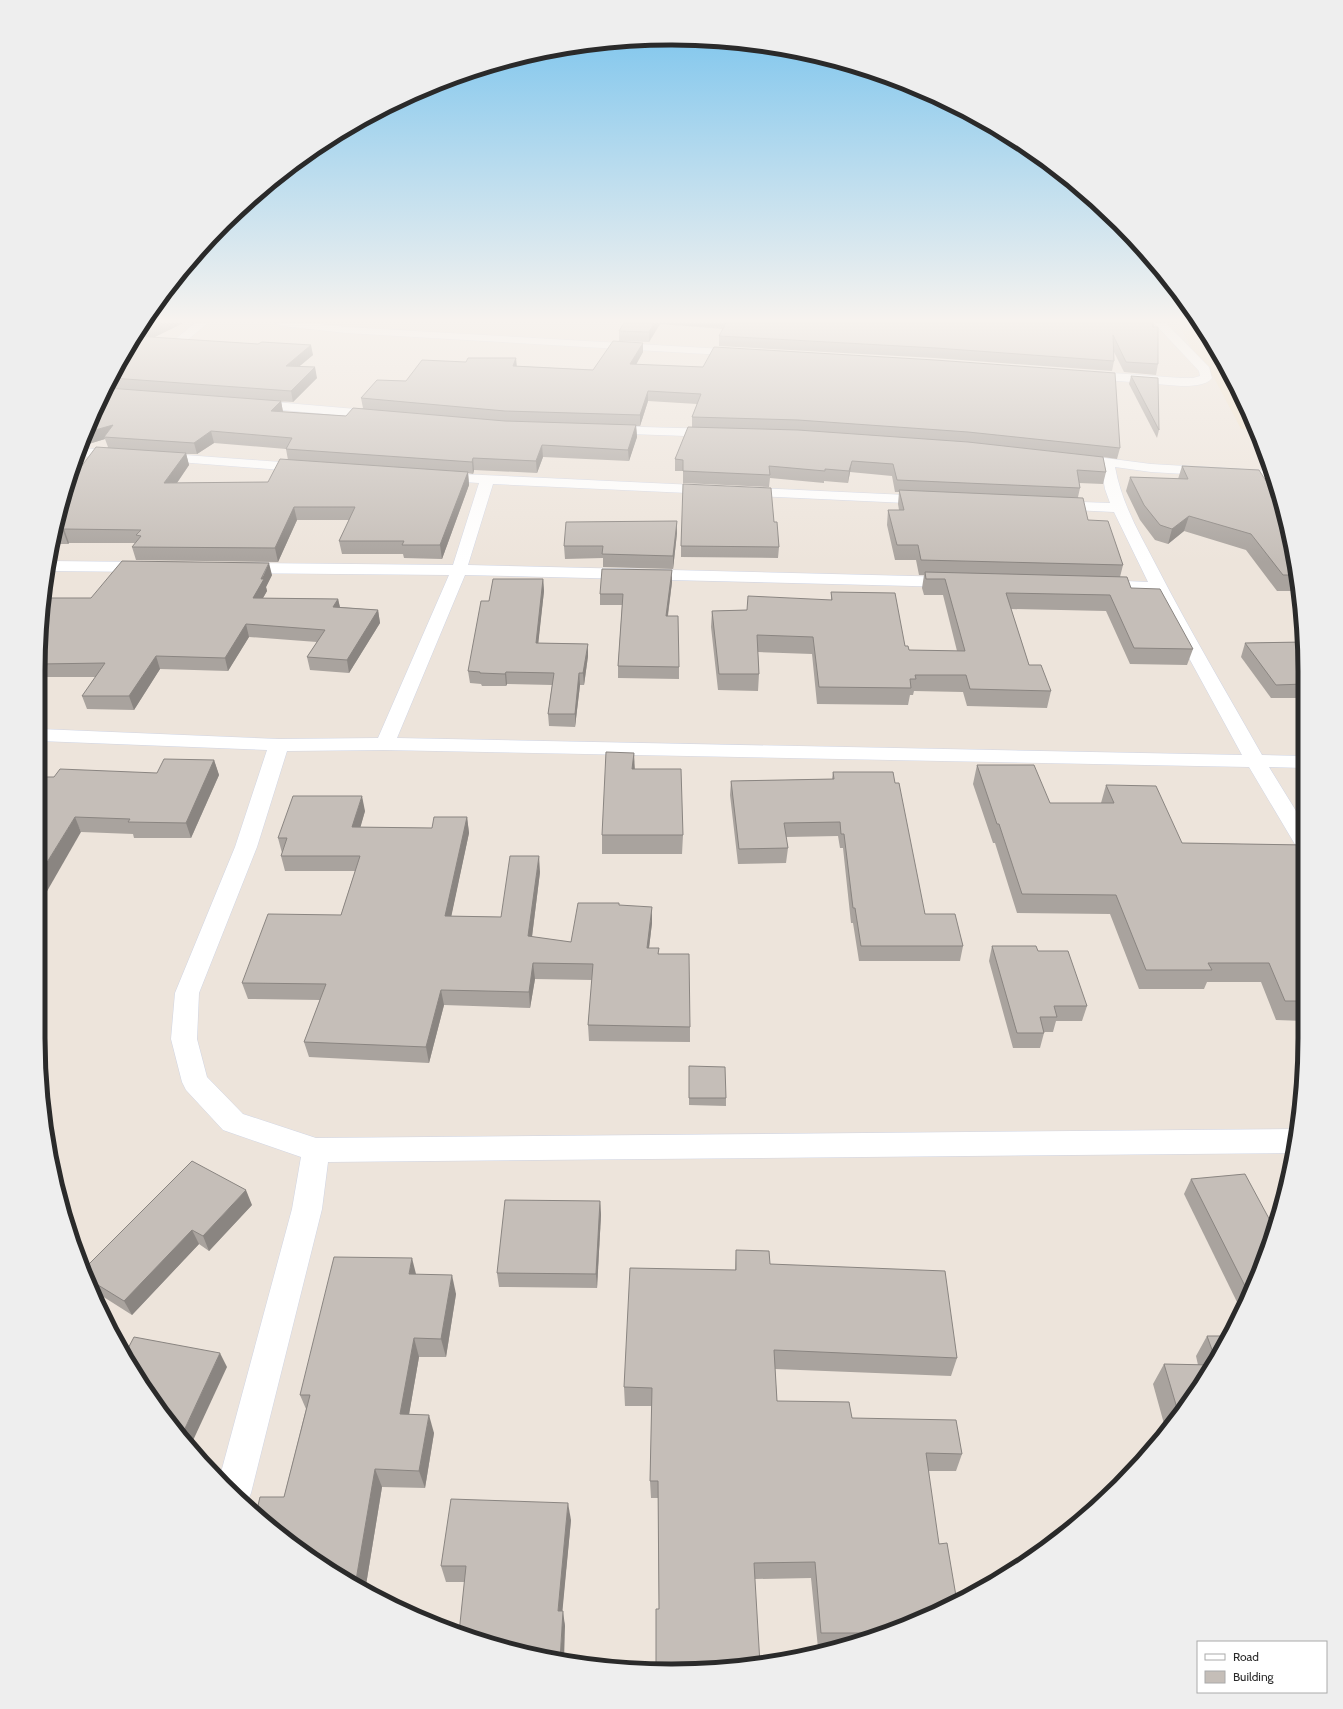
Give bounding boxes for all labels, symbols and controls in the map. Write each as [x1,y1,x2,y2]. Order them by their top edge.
legend [1197,1641,1327,1693]
text: Road [1233,1649,1259,1664]
text: Building [1233,1669,1275,1684]

